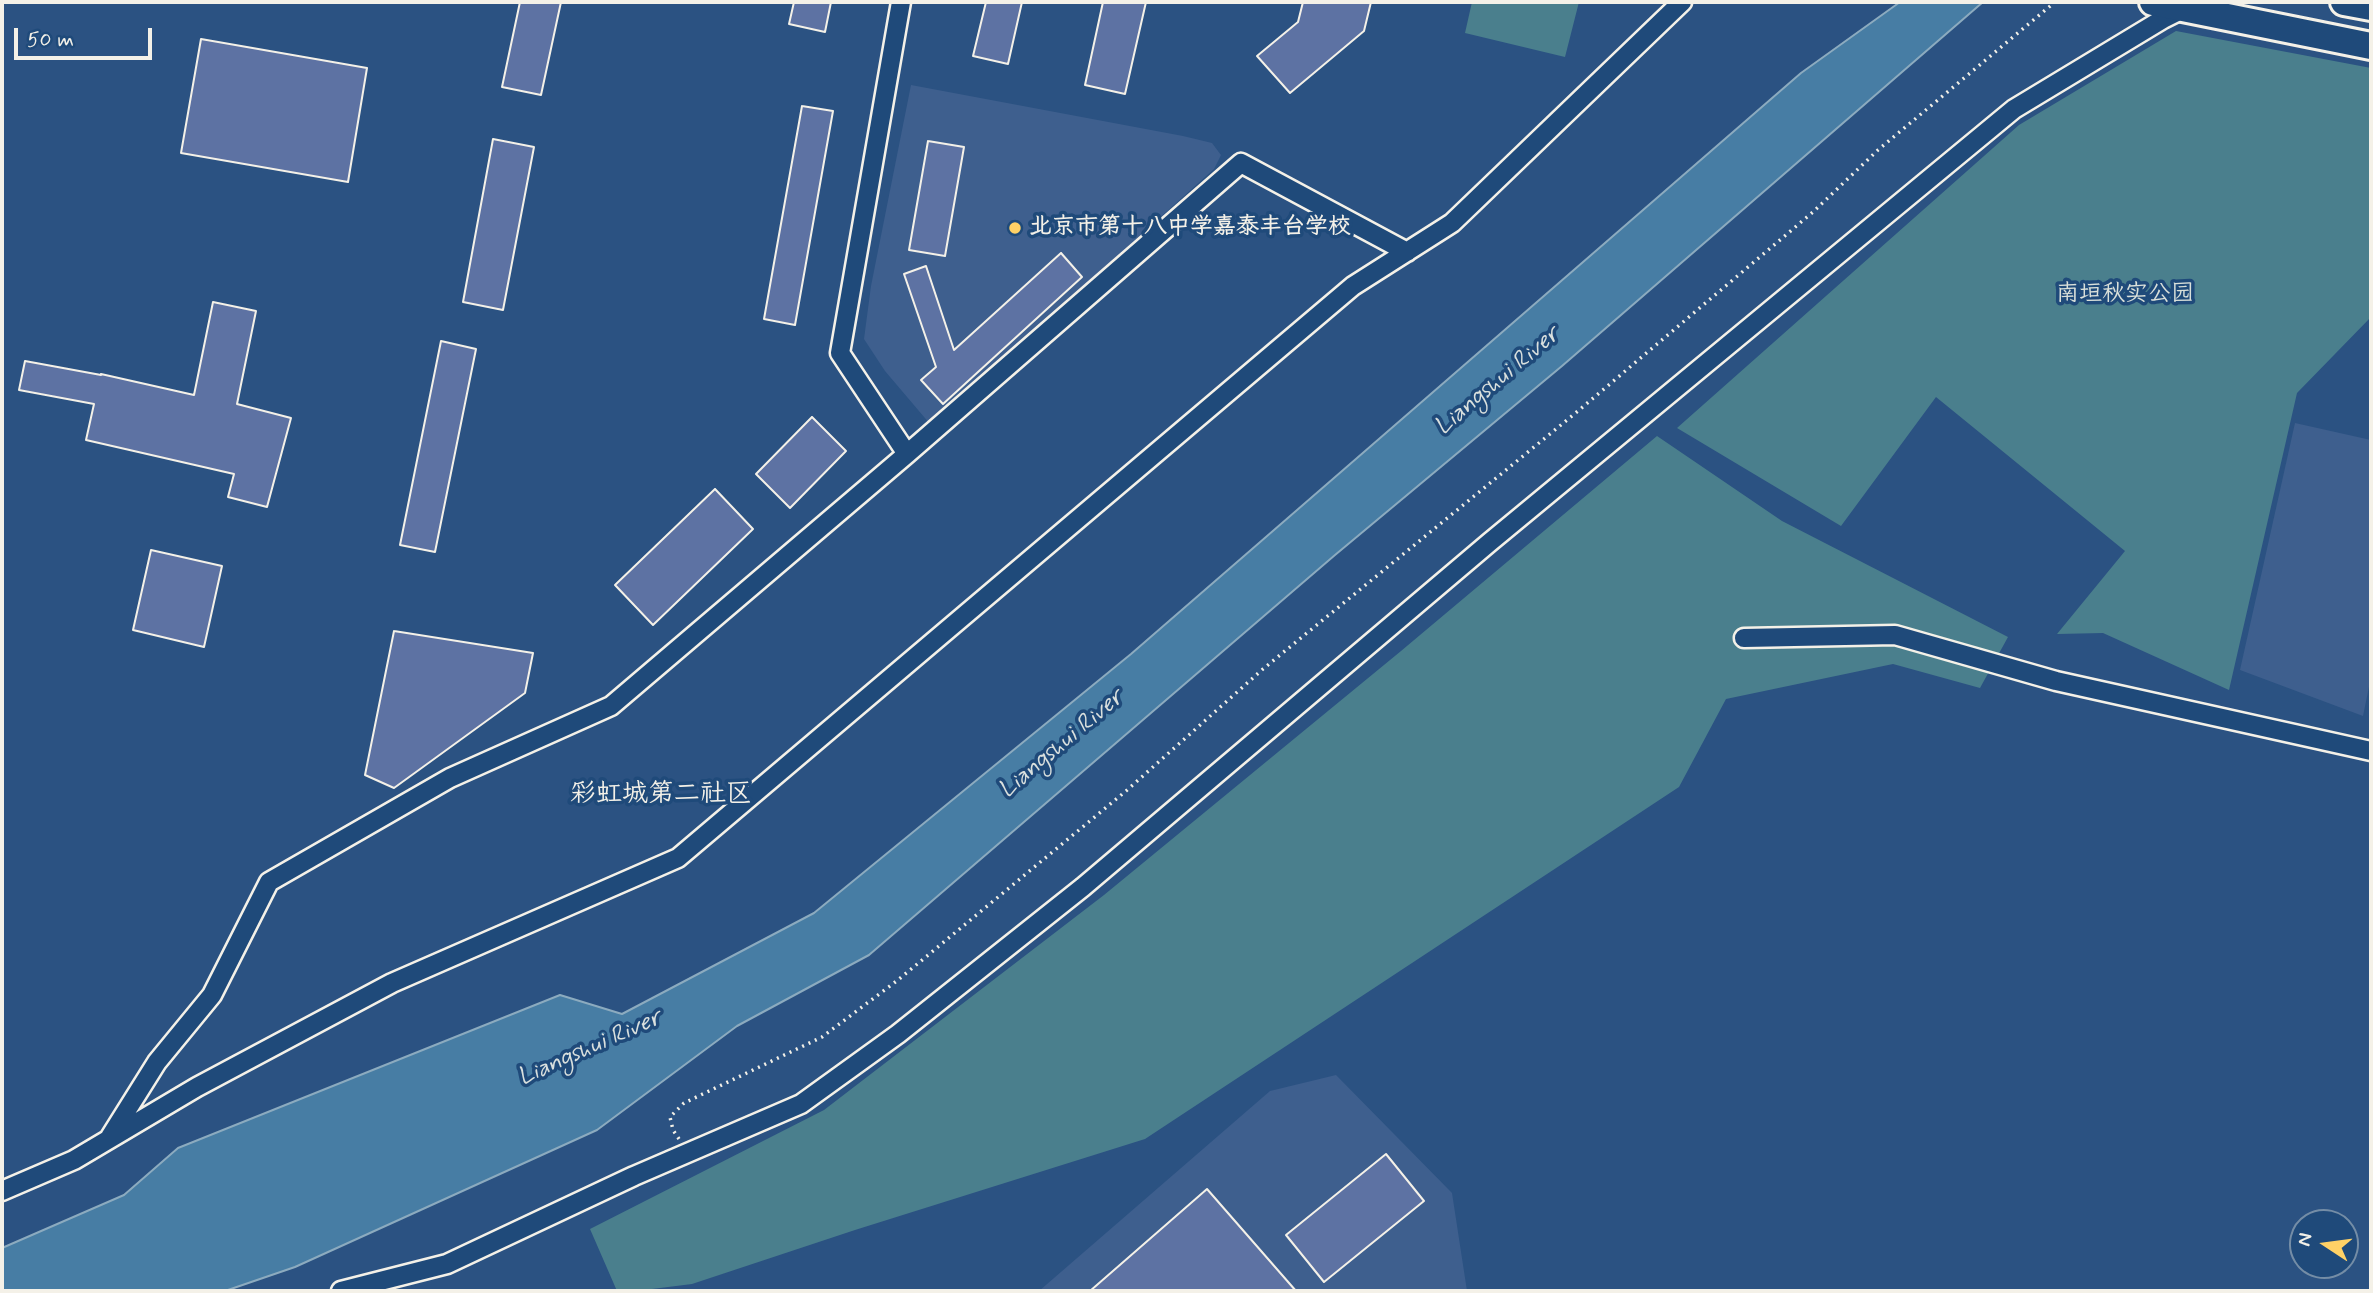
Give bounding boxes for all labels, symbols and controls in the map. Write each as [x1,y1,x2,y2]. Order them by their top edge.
scale bar [18,14,156,58]
text: 50 m [27,26,74,54]
place label: 北京市第十八中学嘉泰丰台学校 [1029,214,1351,242]
marker: 北京市第十八中学嘉泰丰台学校 [1007,220,1023,236]
park label: 南垣秋实公园 [2056,281,2194,309]
water label: Liangshui River [1430,322,1566,442]
water label: Liangshui River [994,685,1130,805]
district label: 彩虹城第二社区 [570,780,752,812]
water label: Liangshui River [514,1005,666,1093]
north arrow [2289,1209,2359,1279]
text: N [2291,1231,2319,1249]

